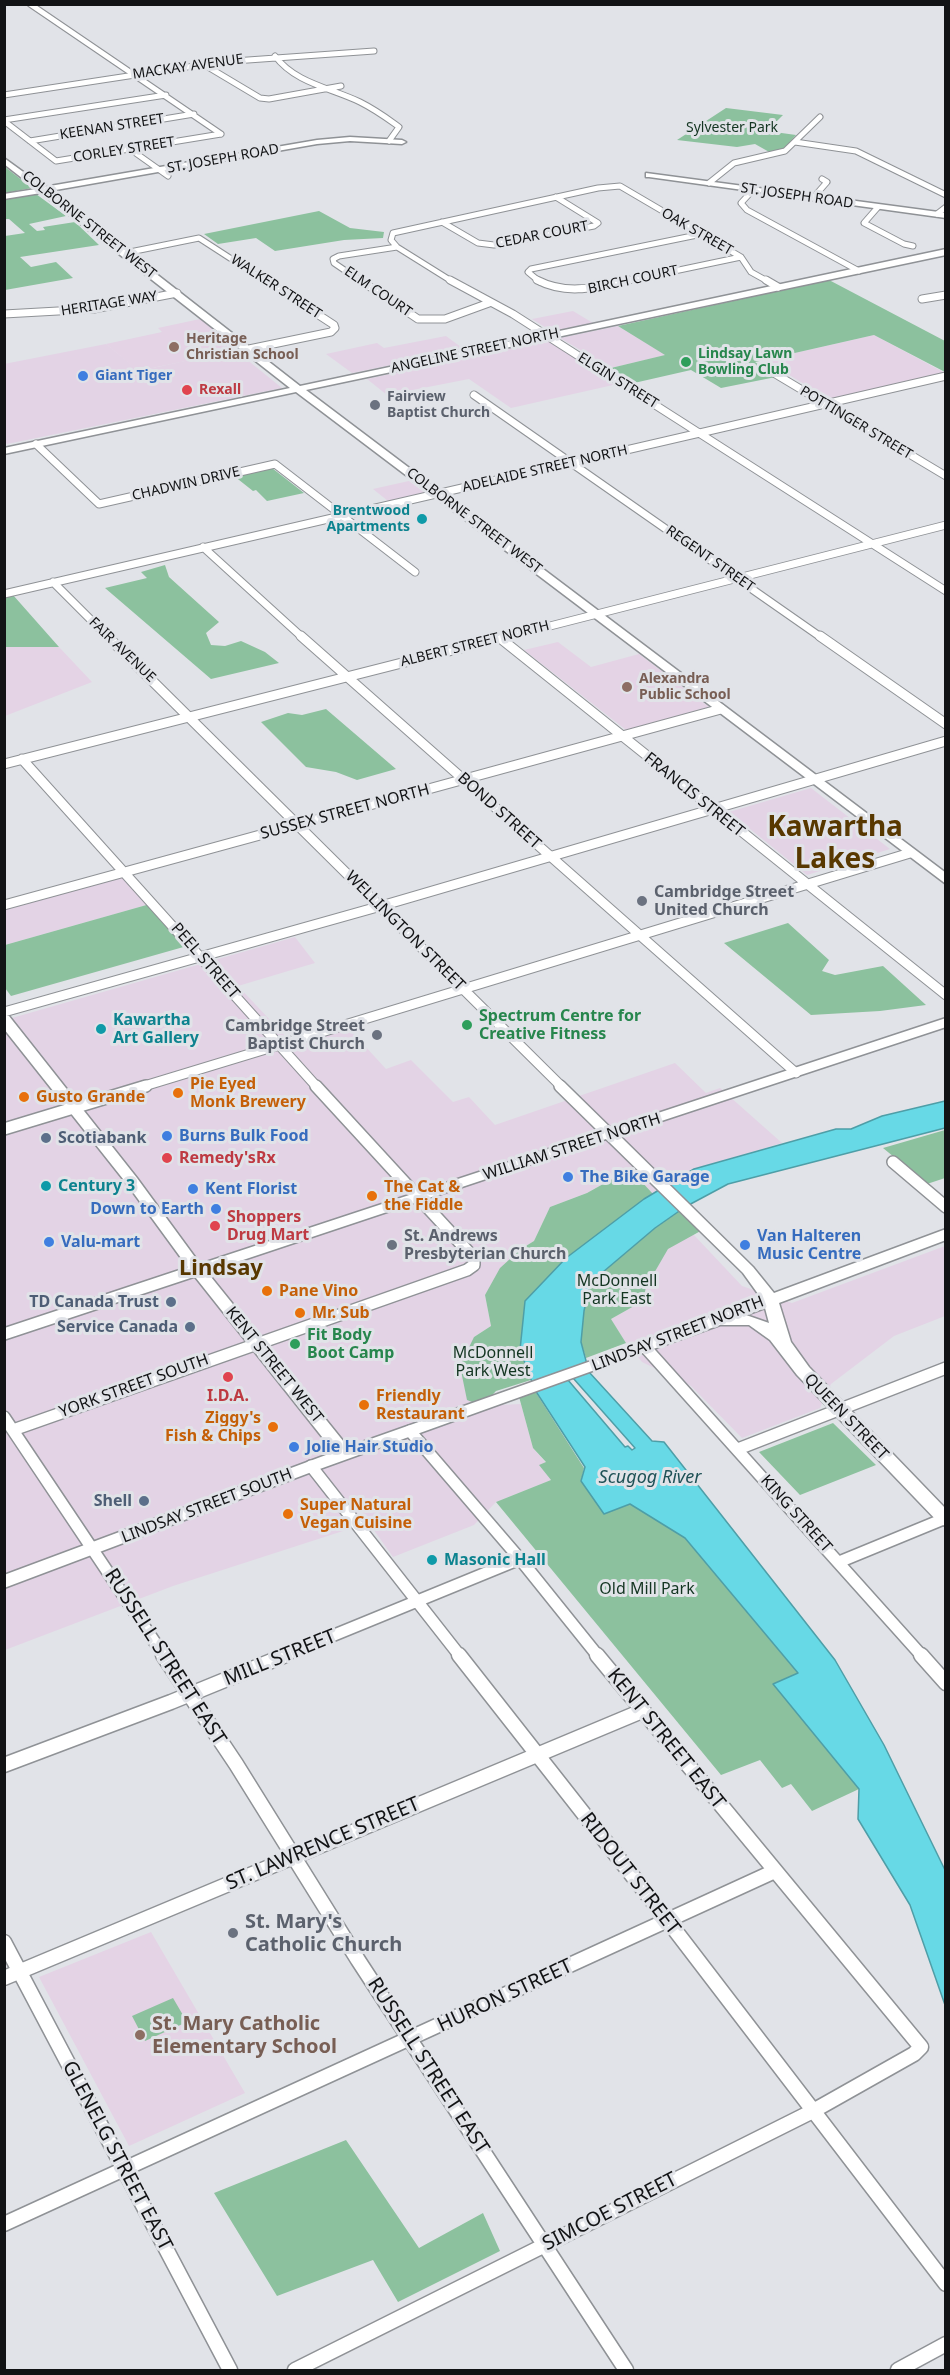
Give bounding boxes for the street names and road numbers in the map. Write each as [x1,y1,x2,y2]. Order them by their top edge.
street label: MACKAY AVENUE [131,51,245,83]
street label: KEENAN STREET [59,110,165,144]
street label: CORLEY STREET [72,134,176,166]
street label: ST. JOSEPH ROAD [166,141,280,177]
street label: COLBORNE STREET WEST [19,168,159,282]
street label: ST. JOSEPH ROAD [740,180,854,212]
street label: OAK STREET [658,205,736,259]
street label: CEDAR COURT [494,218,590,252]
street label: WALKER STREET [227,251,325,323]
street label: BIRCH COURT [586,262,680,298]
street label: ELM COURT [341,263,415,321]
street label: HERITAGE WAY [60,288,158,320]
street label: ANGELINE STREET NORTH [389,325,561,377]
street label: ELGIN STREET [575,350,661,412]
street label: POTTINGER STREET [797,383,915,463]
street label: ADELAIDE STREET NORTH [461,442,629,496]
street label: CHADWIN DRIVE [130,463,242,505]
street label: COLBORNE STREET WEST [403,465,545,577]
street label: REGENT STREET [663,522,757,596]
street label: FAIR AVENUE [85,614,159,686]
street label: ALBERT STREET NORTH [399,617,551,671]
street label: FRANCIS STREET [640,749,748,841]
street label: BOND STREET [453,769,545,853]
street label: SUSSEX STREET NORTH [258,780,432,844]
street label: WELLINGTON STREET [341,867,469,995]
street label: PEEL STREET [167,919,243,1003]
street label: WILLIAM STREET NORTH [481,1109,663,1185]
street label: LINDSAY STREET NORTH [589,1292,767,1376]
street label: KENT STREET WEST [221,1303,327,1427]
street label: YORK STREET SOUTH [57,1350,211,1422]
street label: QUEEN STREET [800,1370,892,1464]
street label: LINDSAY STREET SOUTH [119,1465,295,1547]
street label: KING STREET [756,1471,836,1557]
street label: RUSSELL STREET EAST [99,1564,231,1750]
street label: MILL STREET [220,1625,340,1691]
street label: KENT STREET EAST [602,1664,730,1814]
street label: ST. LAWRENCE STREET [223,1792,423,1896]
street label: RIDOUT STREET [575,1808,685,1940]
street label: HURON STREET [434,1954,576,2038]
street label: RUSSELL STREET EAST [362,1973,494,2159]
street label: GLENELG STREET EAST [57,2057,177,2255]
street label: SIMCOE STREET [539,2168,681,2256]

